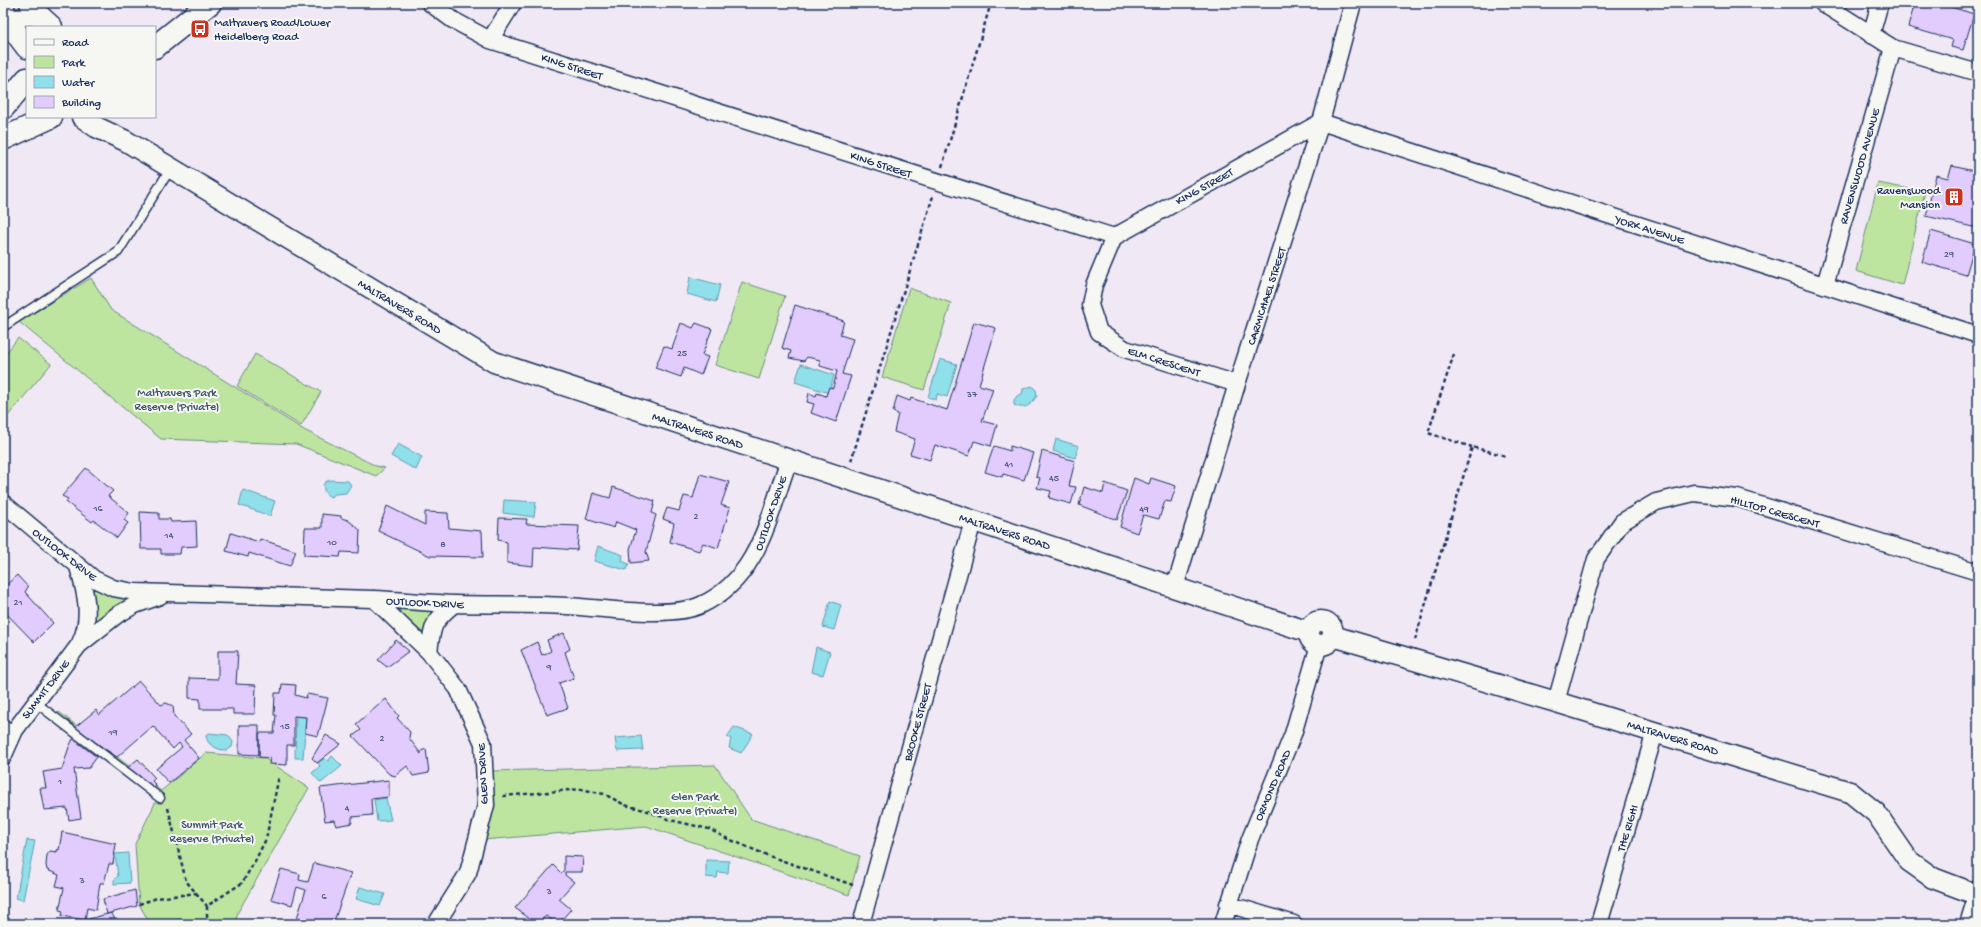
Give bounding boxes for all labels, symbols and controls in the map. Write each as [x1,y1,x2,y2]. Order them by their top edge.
place label: Maltravers Road/Lower Heidelberg Road [214,17,332,45]
bus stop icon: Maltravers Road/Lower Heidelberg Road [189,18,211,40]
legend [26,26,156,118]
text: Road [62,37,89,51]
street label: KING STREET [539,51,605,85]
text: Park [61,57,87,71]
text: Water [62,77,96,91]
text: Building [61,97,101,111]
street label: RAVENSWOOD AVENUE [1838,107,1884,226]
street label: KING STREET [848,149,914,183]
street label: KING STREET [1174,165,1237,209]
place label: Ravenswood Mansion [1877,185,1941,213]
building icon: Ravenswood Mansion [1943,186,1965,208]
street label: YORK AVENUE [1612,213,1686,249]
street label: CARMICHAEL STREET [1245,245,1291,347]
house number: 29 [1944,249,1954,261]
street label: MALTRAVERS ROAD [355,277,443,338]
street label: ELM CRESCENT [1125,345,1203,382]
house number: 25 [677,348,687,360]
park label: Maltravers Park Reserve (Private) [135,387,219,415]
house number: 37 [966,389,978,401]
street label: MALTRAVERS ROAD [650,411,745,453]
house number: 41 [1005,459,1013,471]
house number: 45 [1049,473,1059,485]
street label: OUTLOOK DRIVE [753,474,791,553]
street label: HILLTOP CRESCENT [1728,494,1822,533]
house number: 16 [92,503,103,515]
house number: 49 [1139,504,1149,516]
house number: 2 [694,511,699,523]
street label: MALTRAVERS ROAD [957,512,1052,554]
street label: OUTLOOK DRIVE [29,526,99,585]
house number: 14 [164,530,174,542]
house number: 10 [326,537,337,549]
house number: 8 [440,539,446,551]
street label: OUTLOOK DRIVE [385,595,465,613]
house number: 21 [14,597,22,609]
street label: SUMMIT DRIVE [20,657,74,723]
house number: 9 [545,662,552,674]
street label: BROOKE STREET [902,681,936,764]
street label: MALTRAVERS ROAD [1625,718,1720,760]
house number: 15 [279,721,290,733]
house number: 19 [107,727,118,739]
house number: 2 [380,733,385,745]
street label: GLEN DRIVE [475,742,493,805]
street label: ORMOND ROAD [1253,748,1295,823]
house number: 1 [57,776,62,788]
park label: Glen Park Reserve (Private) [653,791,737,819]
house number: 4 [345,803,350,815]
street label: THE RIGHI [1615,803,1643,855]
park label: Summit Park Reserve (Private) [170,819,254,847]
house number: 3 [78,875,85,887]
house number: 3 [545,886,552,898]
house number: 6 [321,891,327,903]

